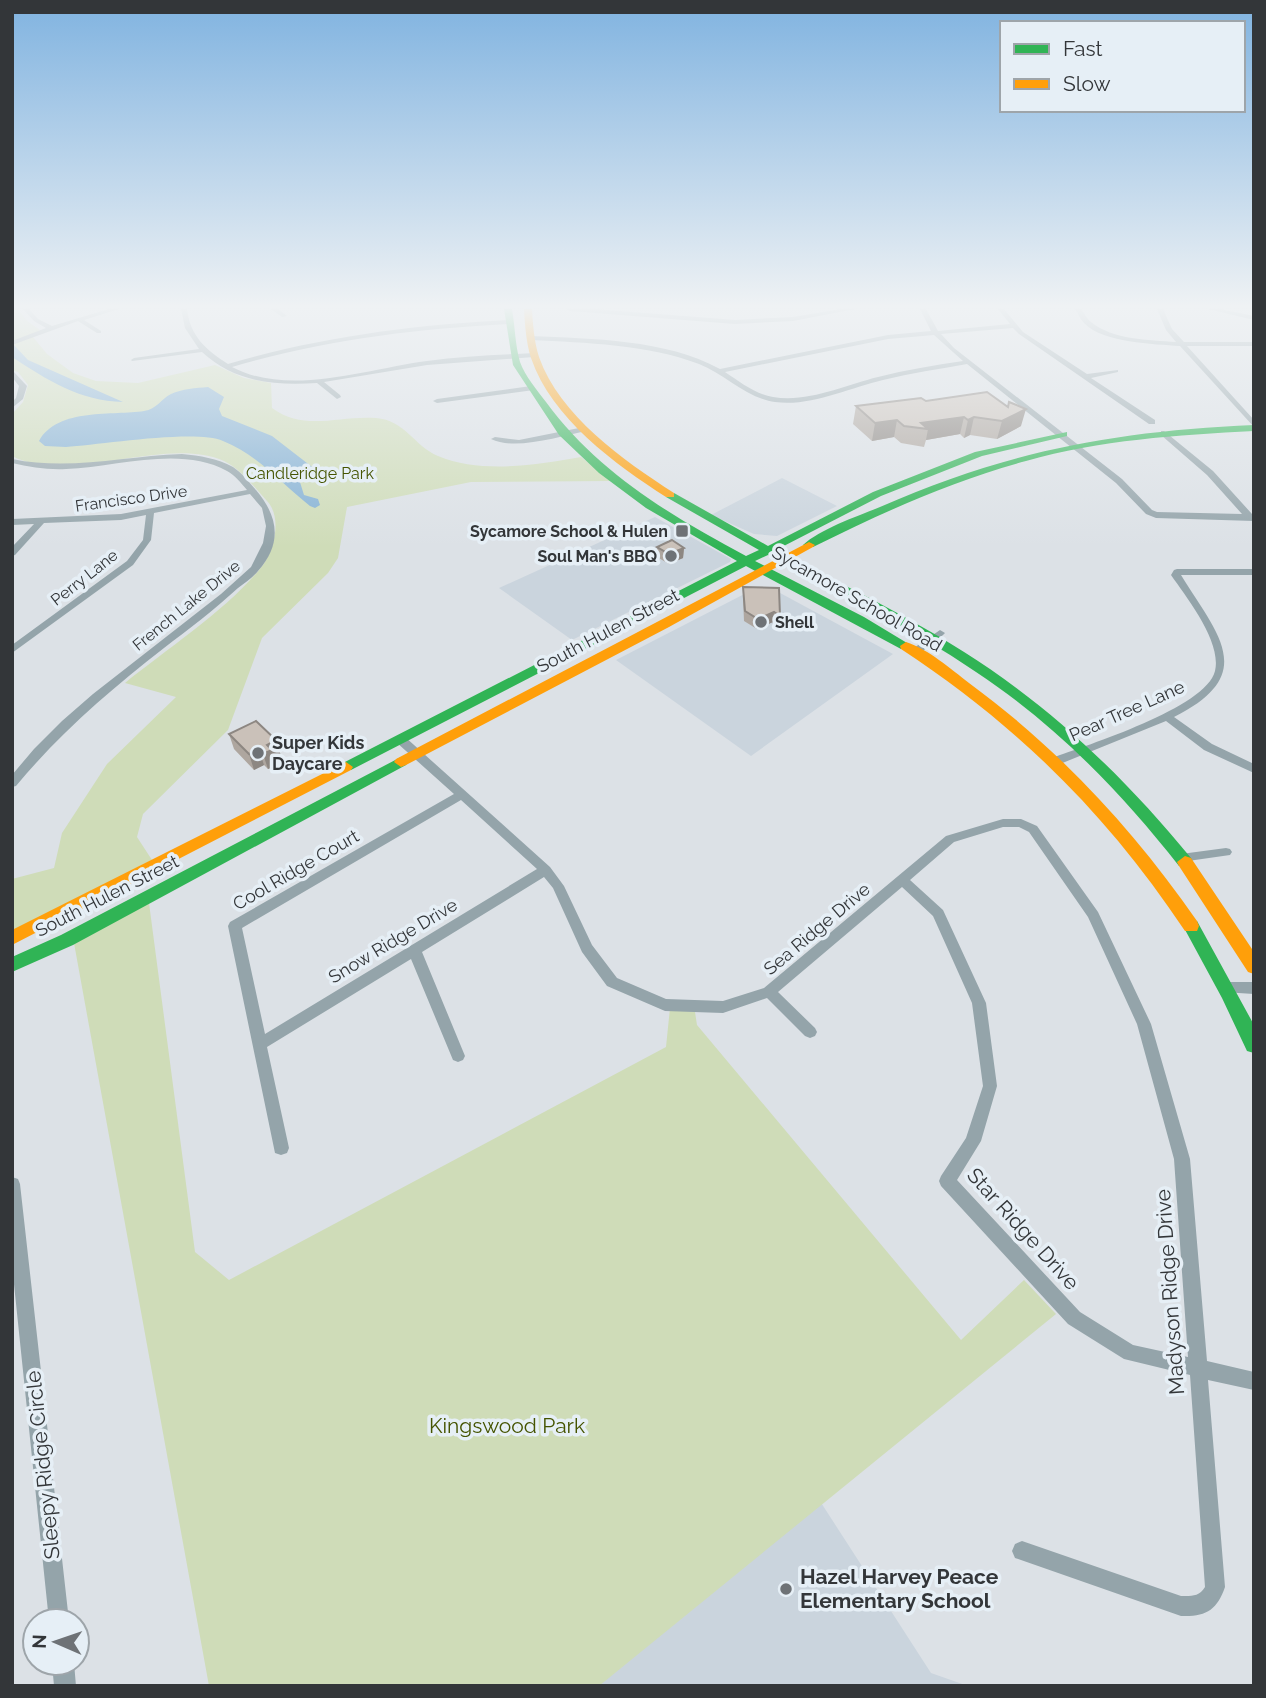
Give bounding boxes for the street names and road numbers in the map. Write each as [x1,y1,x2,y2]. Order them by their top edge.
street label: Francisco Drive [74,481,188,516]
street label: Sycamore School Road [768,541,946,656]
street label: Perry Lane [47,545,121,609]
street label: French Lake Drive [129,556,244,655]
street label: South Hulen Street [533,584,682,677]
street label: Pear Tree Lane [1066,676,1188,745]
street label: Cool Ridge Court [229,825,362,914]
street label: South Hulen Street [32,850,182,941]
street label: Sea Ridge Drive [759,878,874,979]
street label: Snow Ridge Drive [325,894,461,987]
street label: Star Ridge Drive [962,1163,1085,1295]
street label: Madyson Ridge Drive [1150,1188,1189,1396]
street label: Sleepy Ridge Circle [20,1370,65,1561]

